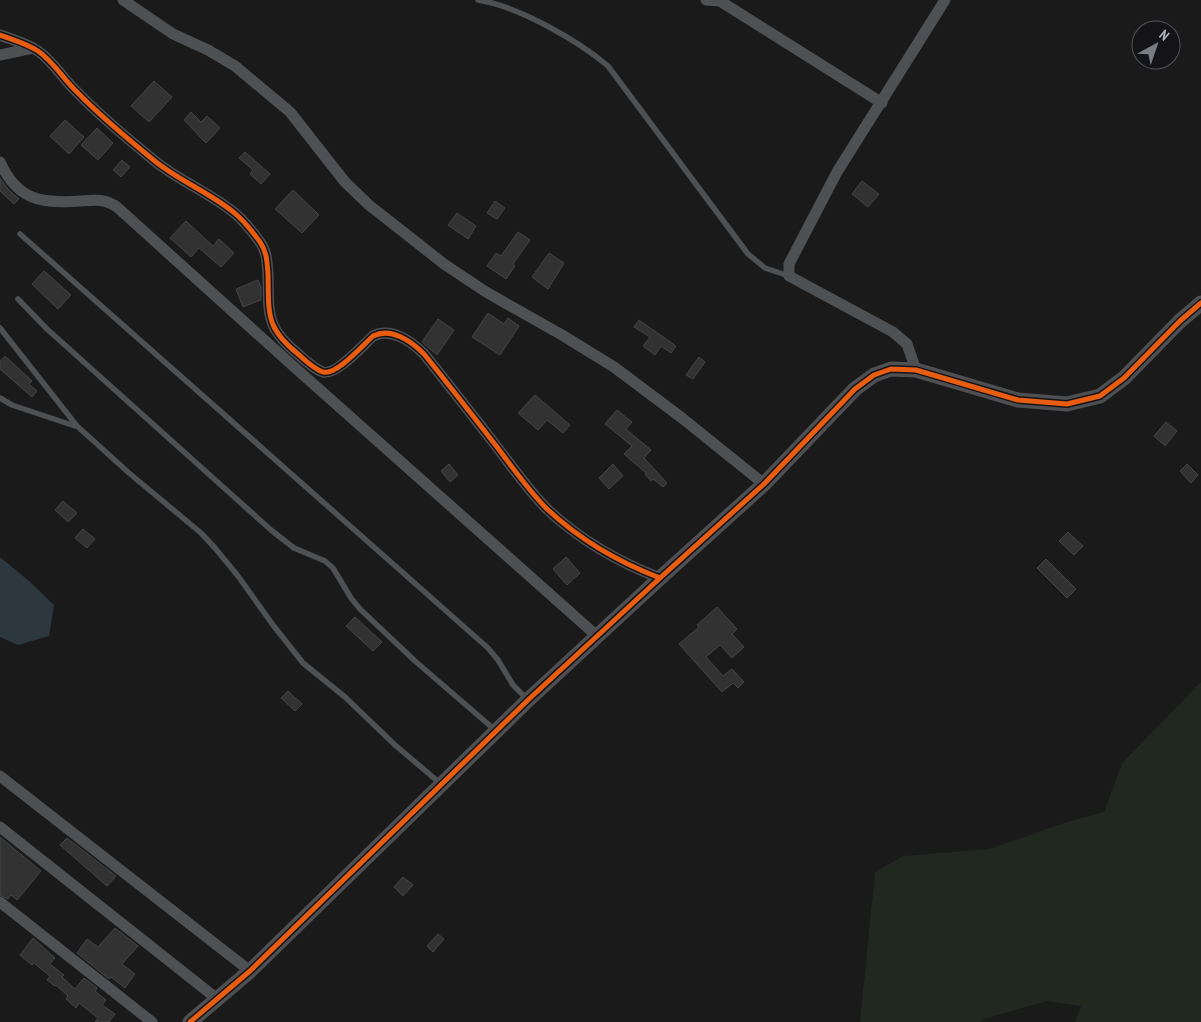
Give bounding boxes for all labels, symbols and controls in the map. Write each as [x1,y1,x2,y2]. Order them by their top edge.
north arrow [1131,20,1181,70]
text: N [1156,26,1173,44]

